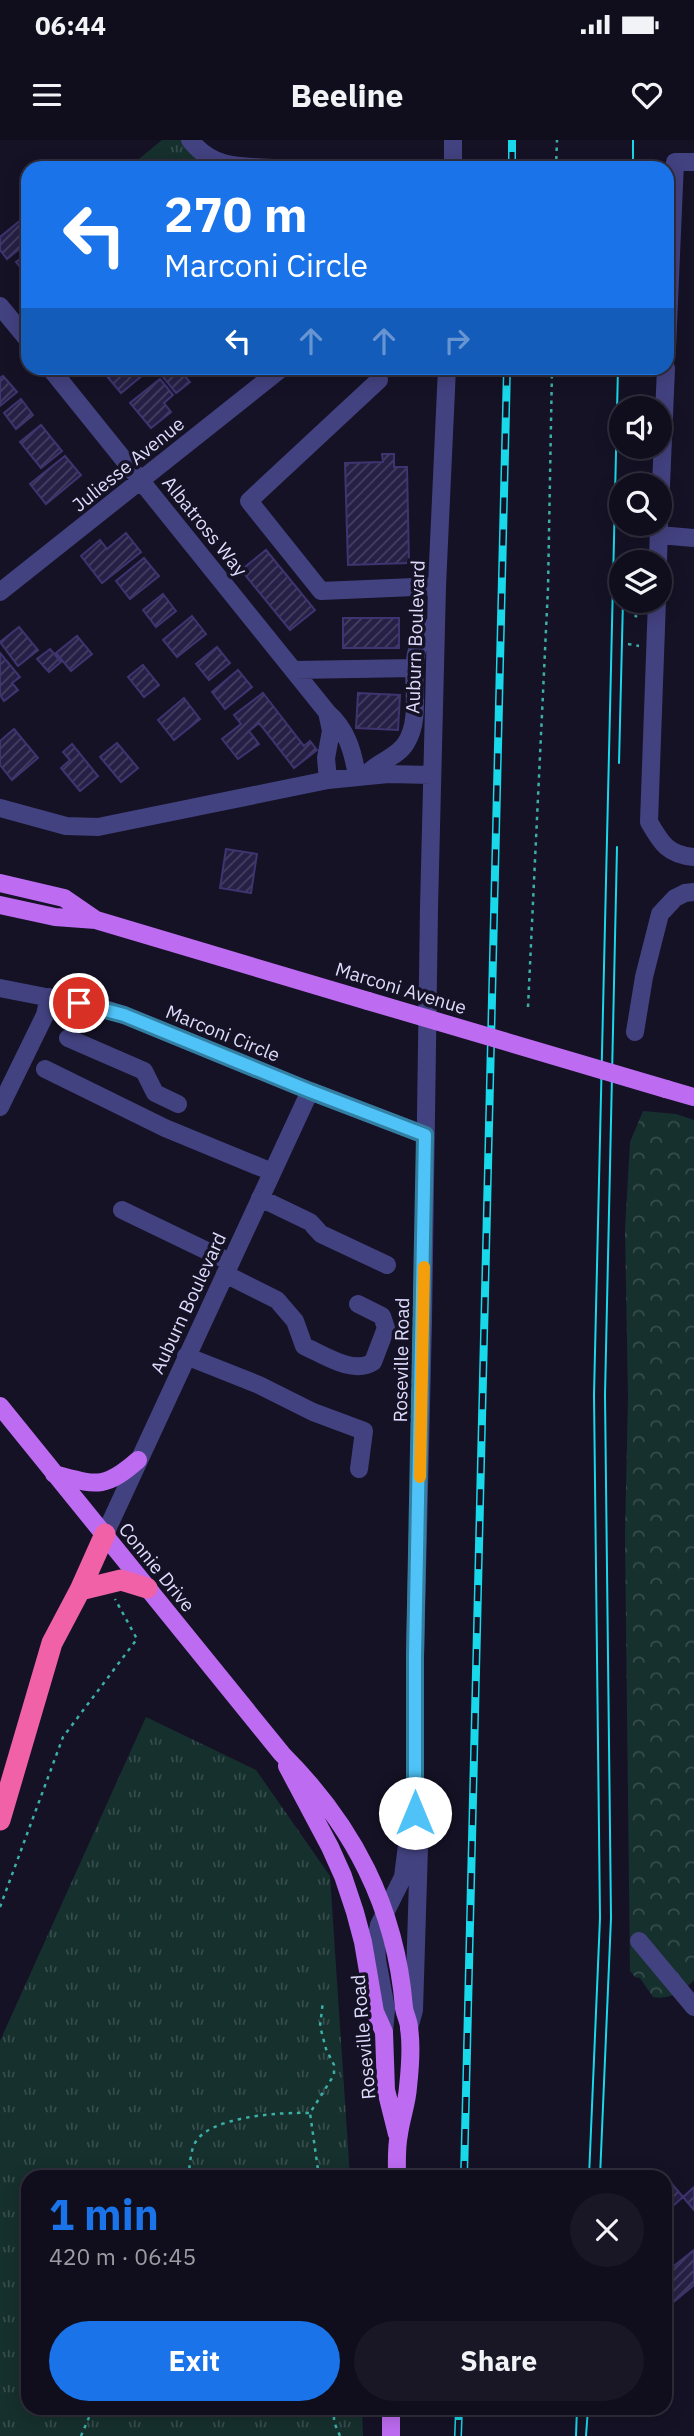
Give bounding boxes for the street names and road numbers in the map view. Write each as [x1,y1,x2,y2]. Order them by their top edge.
street label: Juliesse Avenue [67,411,189,517]
street label: Albatross Way [157,471,253,581]
street label: Auburn Boulevard [400,560,430,714]
street label: Marconi Avenue [332,957,470,1019]
street label: Marconi Circle [162,999,284,1067]
street label: Auburn Boulevard [145,1228,231,1378]
street label: Roseville Road [388,1297,414,1423]
street label: Connie Drive [114,1518,200,1616]
street label: Roseville Road [346,1974,380,2100]

